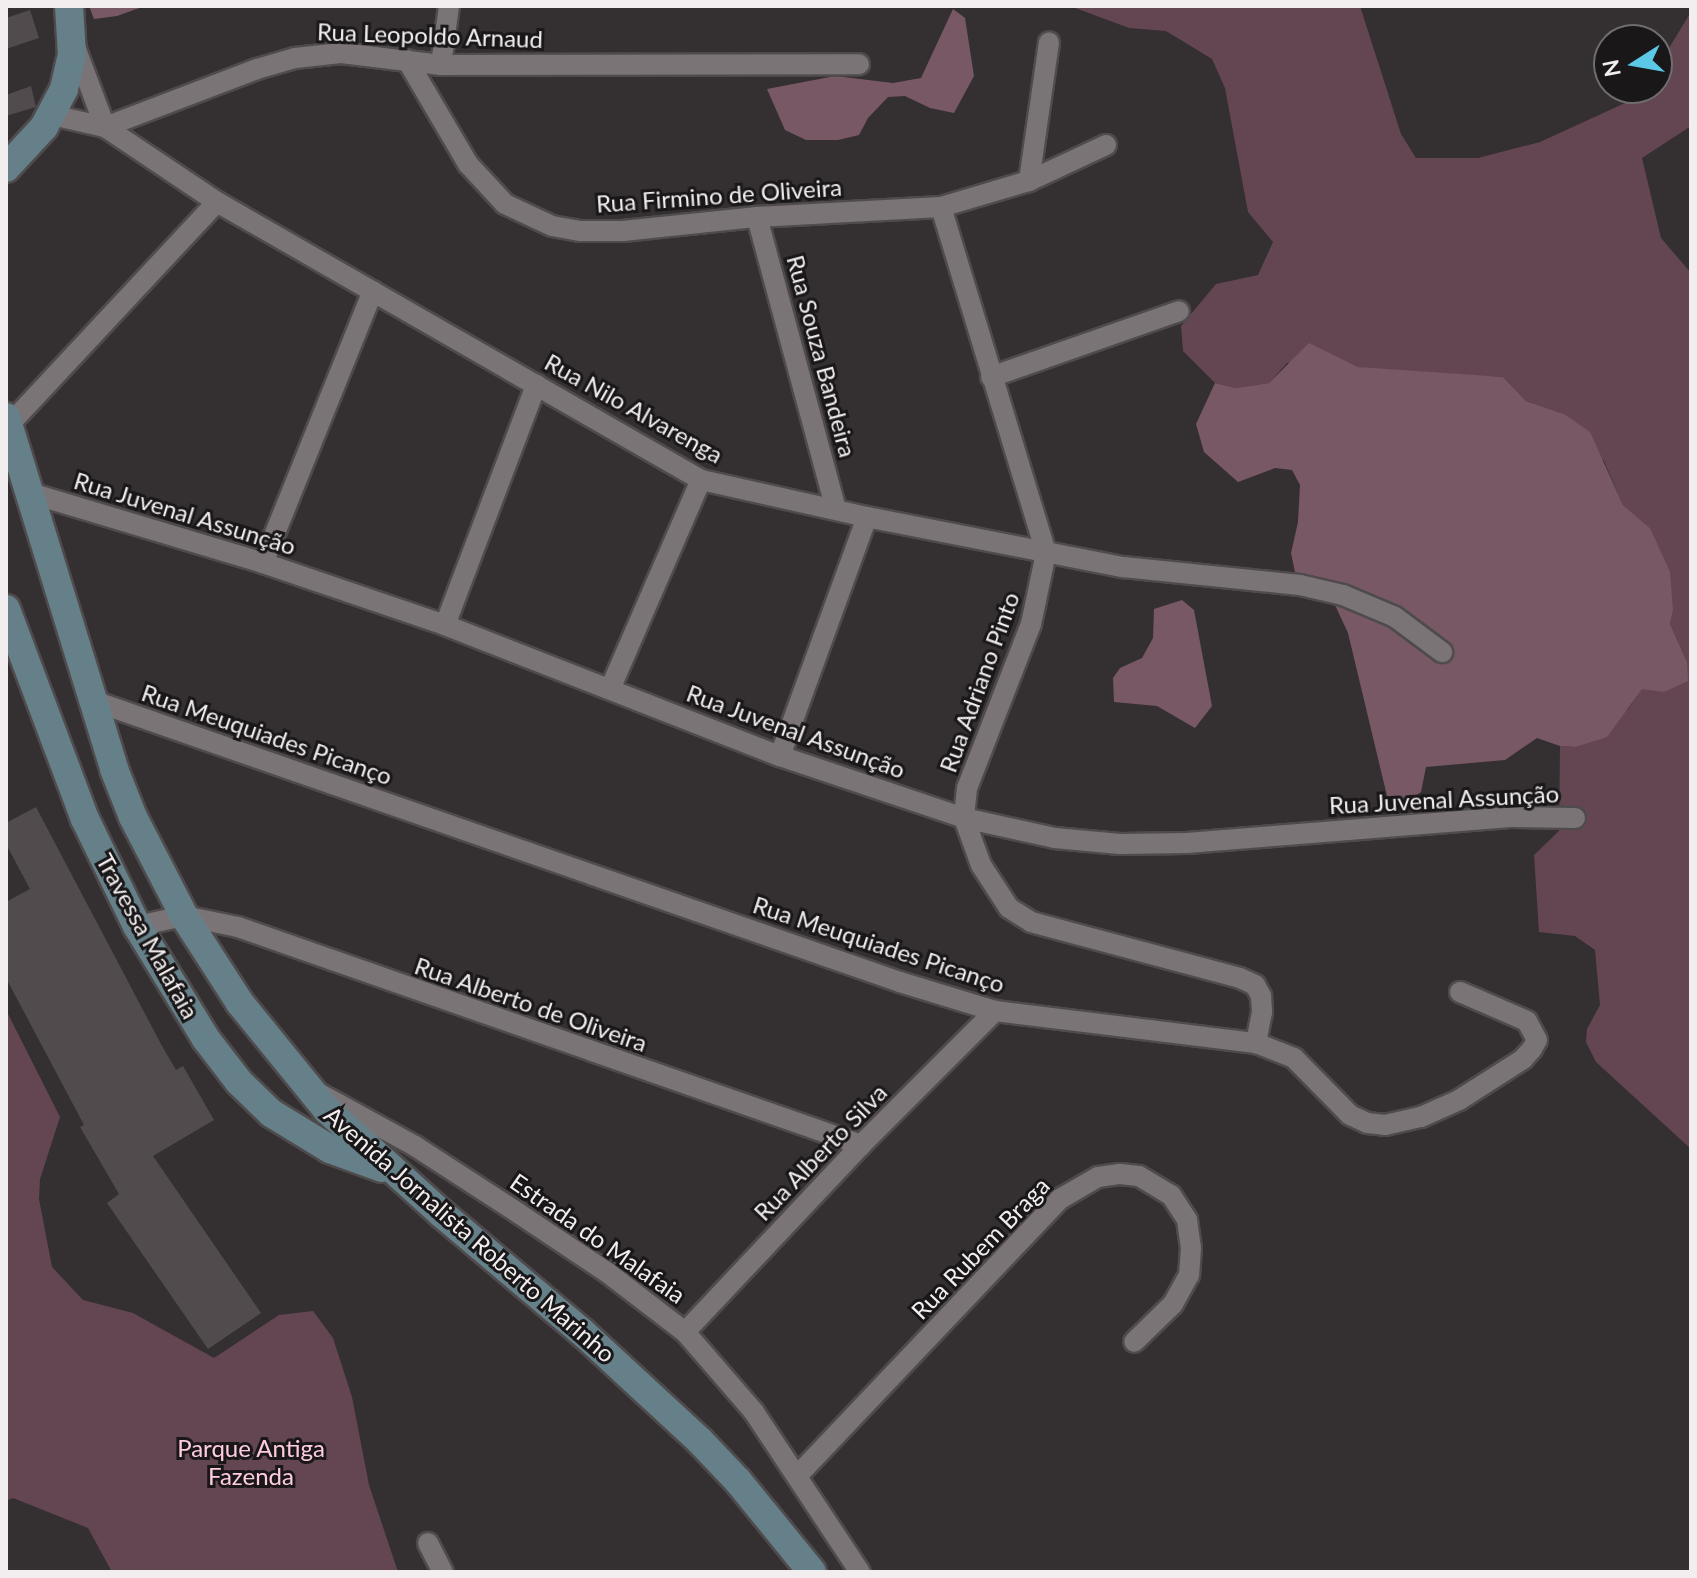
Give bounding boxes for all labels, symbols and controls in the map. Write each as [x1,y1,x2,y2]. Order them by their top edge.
street label: Rua Leopoldo Arnaud [316,17,544,53]
north arrow [1593,24,1673,104]
text: N [1596,57,1626,79]
street label: Rua Firmino de Oliveira [595,172,843,218]
street label: Rua Souza Bandeira [781,252,863,460]
street label: Rua Nilo Alvarenga [540,347,728,469]
street label: Rua Juvenal Assunção [70,465,300,561]
street label: Rua Adriano Pinto [933,588,1025,776]
street label: Rua Meuquiades Picanço [138,678,396,790]
street label: Rua Juvenal Assunção [682,678,910,784]
street label: Rua Juvenal Assunção [1327,779,1561,819]
street label: Travessa Malafaia [91,848,205,1024]
street label: Rua Meuquiades Picanço [750,890,1008,998]
street label: Rua Alberto de Oliveira [411,951,651,1057]
street label: Rua Alberto Silva [747,1077,893,1227]
street label: Avenida Jornalista Roberto Marinho [319,1100,621,1368]
street label: Estrada do Malafaia [505,1167,691,1309]
street label: Rua Rubem Braga [905,1171,1055,1325]
park label: Parque Antiga Fazenda [177,1434,325,1490]

